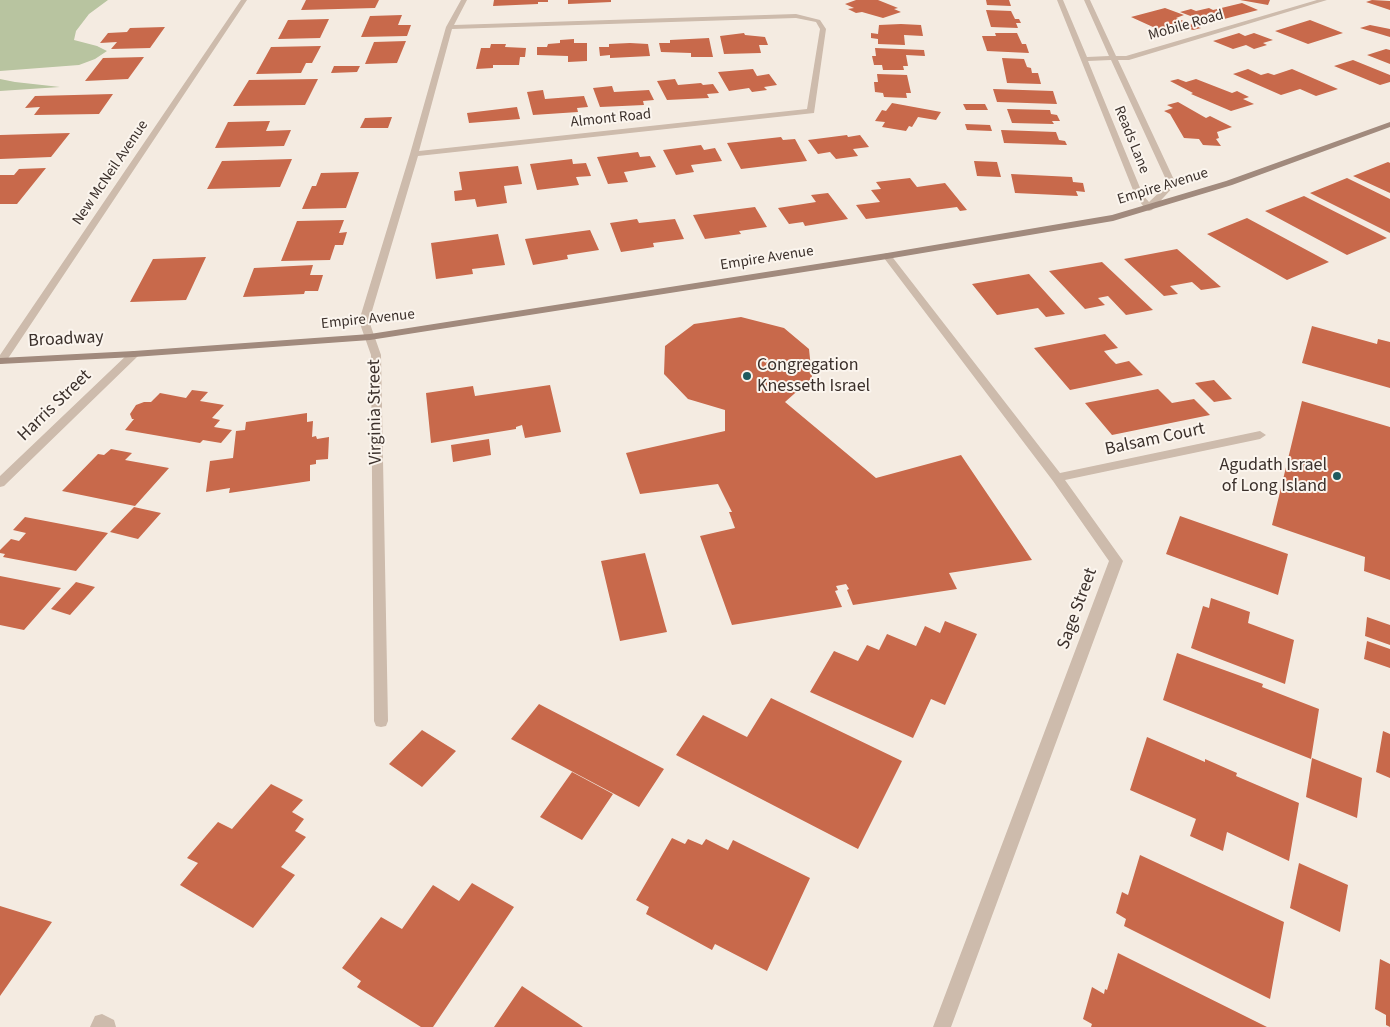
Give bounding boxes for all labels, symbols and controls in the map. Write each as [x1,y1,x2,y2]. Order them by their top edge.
street label: Mobile Road [1146,7,1226,45]
street label: Reads Lane [1109,104,1153,176]
street label: Almont Road [570,106,652,132]
street label: New McNeil Avenue [69,117,153,229]
street label: Empire Avenue [1115,165,1211,209]
street label: Empire Avenue [719,243,815,275]
street label: Empire Avenue [320,306,416,334]
street label: Broadway [28,327,104,353]
place label: Congregation Knesseth Israel [757,355,870,398]
street label: Virginia Street [364,359,388,465]
street label: Harris Street [14,366,96,446]
marker: Congregation Knesseth Israel [741,370,753,382]
street label: Balsam Court [1103,419,1207,461]
place label: Agudath Israel of Long Island [1219,455,1327,498]
marker: Agudath Israel of Long Island [1331,470,1343,482]
street label: Sage Street [1053,565,1103,653]

